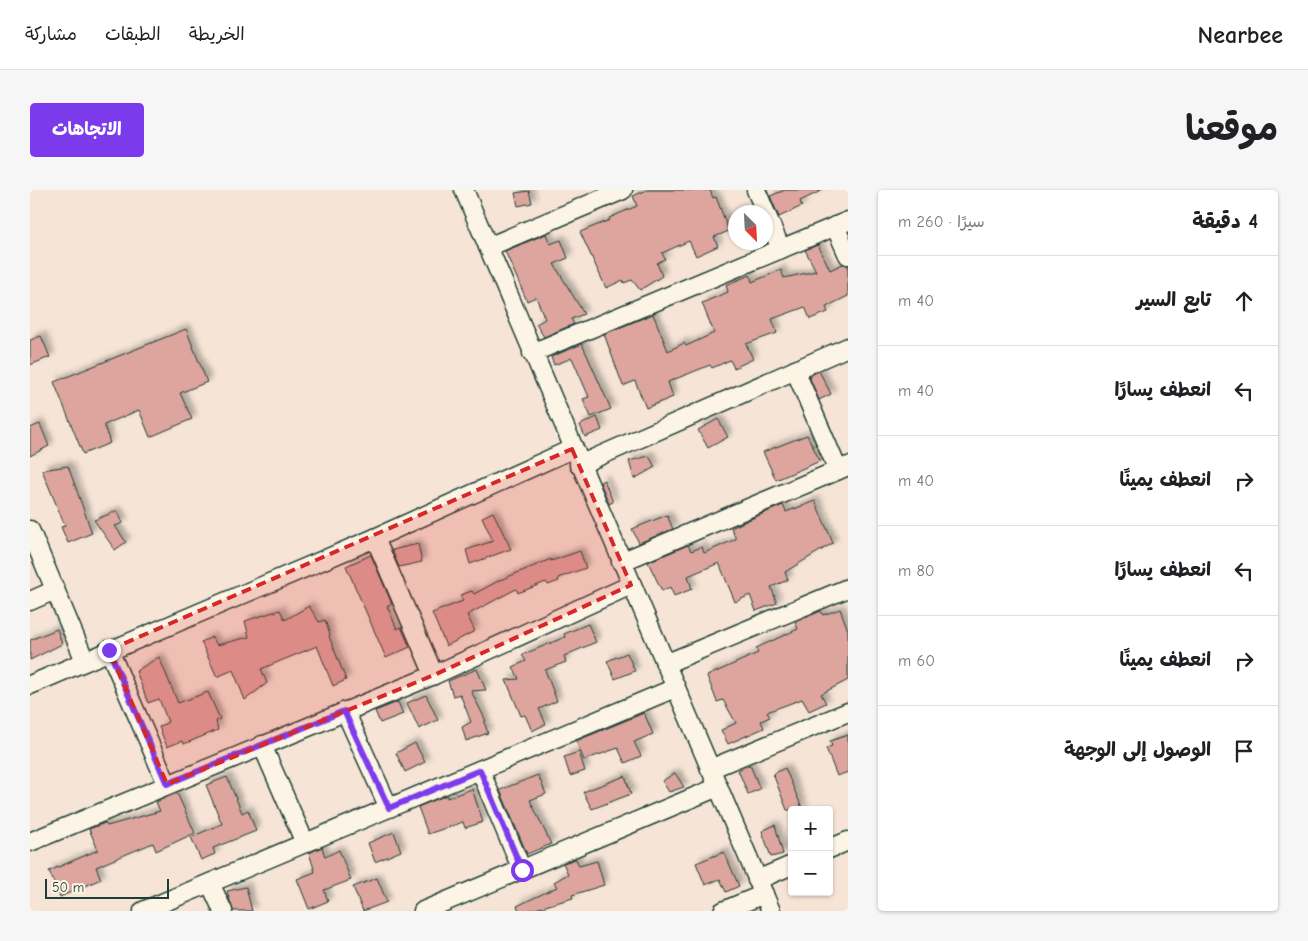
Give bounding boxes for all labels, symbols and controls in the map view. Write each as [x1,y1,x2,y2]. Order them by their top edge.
text: Nearbee [1198,21,1283,49]
text: مشاركة [25,24,77,45]
text: الطبقات [105,24,161,45]
text: الخريطة [189,24,245,45]
button: الاتجاهات [30,103,144,157]
text: موقعنا [1185,108,1278,149]
north arrow [728,205,773,250]
text: 4 دقيقة [1192,209,1258,233]
text: سيرًا · 260 m [898,213,985,231]
icon: ahead [1230,287,1258,315]
text: تابع السير [1137,289,1211,311]
text: 40 m [898,292,934,310]
icon: left [1230,377,1258,405]
text: انعطف يسارًا [1114,379,1211,401]
text: 40 m [898,382,934,400]
icon: right [1230,467,1258,495]
text: انعطف يمينًا [1119,469,1211,491]
text: 40 m [898,472,934,490]
icon: left [1230,557,1258,585]
text: انعطف يسارًا [1114,559,1211,581]
text: 80 m [898,562,935,580]
route end [98,639,121,662]
icon: right [1230,647,1258,675]
text: انعطف يمينًا [1119,649,1211,671]
text: 60 m [898,652,935,670]
icon: arrive [1230,737,1258,765]
text: الوصول إلى الوجهة [1064,739,1211,761]
map controls [788,806,833,896]
button: + [788,806,833,851]
button: − [788,851,833,896]
route start [511,859,534,882]
scale bar [45,876,169,899]
text: 50 m [52,879,84,896]

